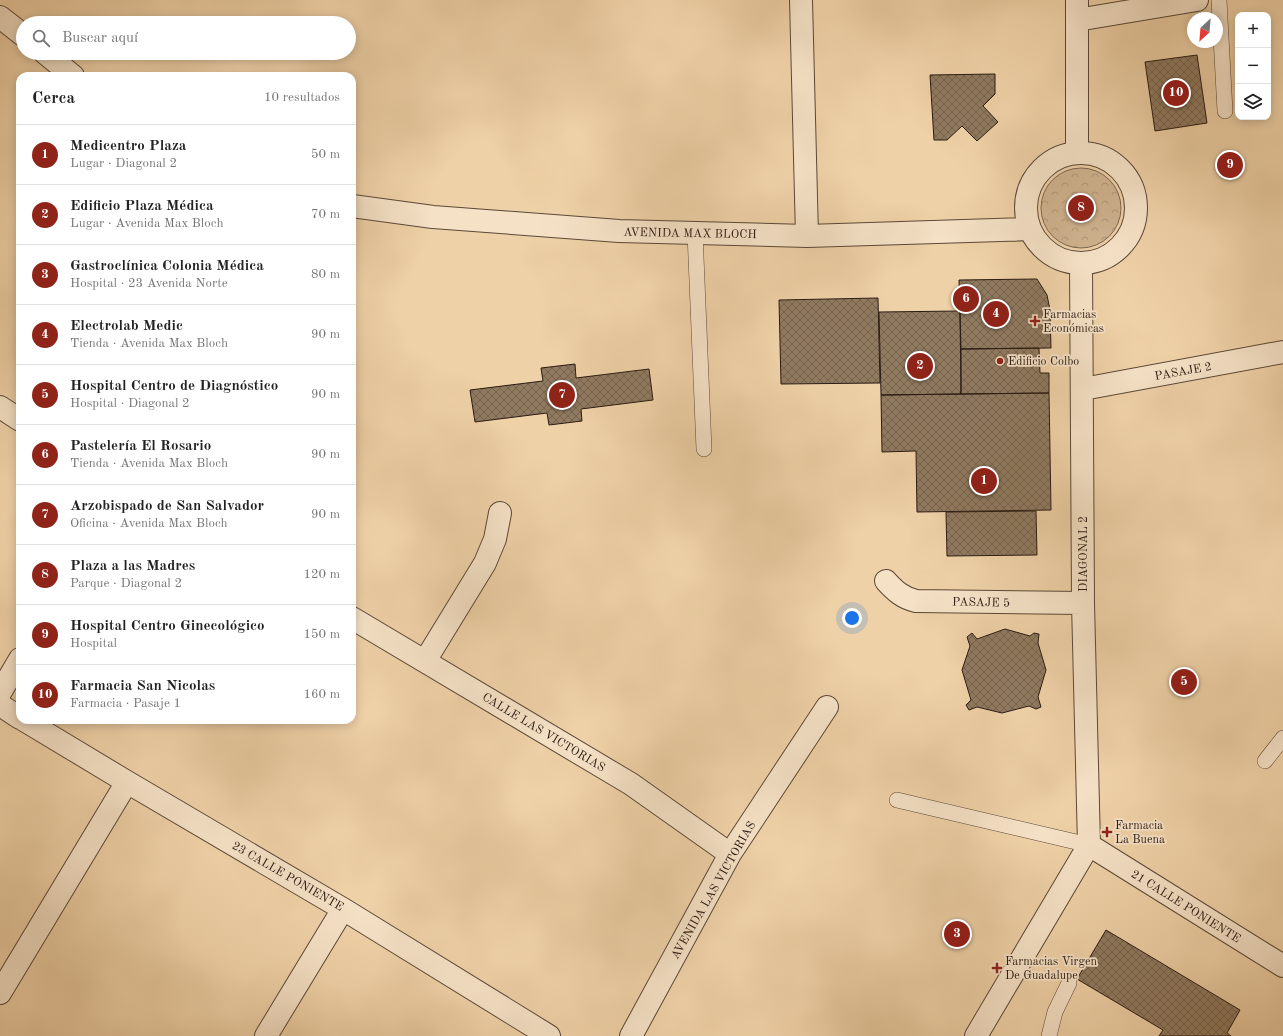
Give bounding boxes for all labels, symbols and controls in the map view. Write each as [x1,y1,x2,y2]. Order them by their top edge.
north arrow [1187,12,1223,48]
map controls [1235,12,1271,120]
button: + [1235,12,1271,48]
search box [16,16,356,60]
icon: search [30,27,52,49]
text: Buscar aquí [62,31,138,46]
button: − [1235,48,1271,84]
pin: 10 [1163,78,1189,108]
button: layers [1235,84,1271,120]
text: Cerca [32,90,75,107]
text: 10 resultados [264,91,340,104]
text: Medicentro Plaza [70,139,186,154]
text: 1 [41,148,49,161]
text: 50 m [311,148,340,161]
pin: 9 [1217,150,1243,180]
text: Lugar · Diagonal 2 [70,157,177,170]
pin: 8 [1068,193,1094,223]
text: Edificio Plaza Médica [70,199,214,214]
text: 2 [41,208,49,221]
text: 70 m [311,208,340,221]
text: Lugar · Avenida Max Bloch [70,217,223,230]
street label: AVENIDA MAX BLOCH [623,227,757,241]
text: Gastroclínica Colonia Médica [70,259,264,274]
text: 3 [41,268,49,281]
text: 80 m [311,268,340,281]
text: Hospital · 23 Avenida Norte [70,277,228,290]
pin: 6 [953,284,979,314]
pin: 4 [983,299,1009,329]
place label: Farmacias Económicas [1043,309,1104,335]
marker: Farmacias Económicas [1030,316,1040,326]
text: Electrolab Medic [70,319,183,334]
text: 4 [41,328,49,341]
text: 90 m [311,328,340,341]
text: Tienda · Avenida Max Bloch [70,337,228,350]
pin: 2 [907,351,933,381]
marker: Edificio Colbo [995,356,1005,366]
place label: Edificio Colbo [1008,356,1079,368]
street label: PASAJE 2 [1154,361,1213,383]
text: Hospital Centro de Diagnóstico [70,379,278,394]
pin: 7 [549,380,575,410]
text: 5 [41,388,49,401]
text: 90 m [311,388,340,401]
text: Hospital · Diagonal 2 [70,397,190,410]
text: Pastelería El Rosario [70,439,211,454]
text: 6 [41,448,49,461]
text: 90 m [311,448,340,461]
text: Tienda · Avenida Max Bloch [70,457,228,470]
pin: 1 [971,466,997,496]
text: Arzobispado de San Salvador [70,499,264,514]
text: 7 [41,508,49,521]
text: 90 m [311,508,340,521]
street label: DIAGONAL 2 [1078,516,1090,592]
text: Oficina · Avenida Max Bloch [70,517,228,530]
text: Plaza a las Madres [70,559,195,574]
text: 8 [41,568,49,581]
text: 120 m [303,568,340,581]
text: Parque · Diagonal 2 [70,577,182,590]
street label: PASAJE 5 [952,595,1010,610]
your location [842,608,862,628]
text: Hospital Centro Ginecológico [70,619,265,634]
text: 9 [41,628,49,641]
text: 150 m [303,628,340,641]
text: Hospital [70,637,117,650]
pin: 5 [1171,667,1197,697]
text: Farmacia San Nicolas [70,679,215,694]
text: 10 [37,688,53,701]
text: 160 m [303,688,340,701]
street label: CALLE LAS VICTORIAS [480,691,607,774]
text: Farmacia · Pasaje 1 [70,697,181,710]
street label: AVENIDA LAS VICTORIAS [669,820,758,961]
place label: Farmacia La Buena [1115,820,1165,846]
marker: Farmacia La Buena [1102,827,1112,837]
street label: 23 CALLE PONIENTE [230,840,345,914]
street label: 21 CALLE PONIENTE [1129,868,1242,945]
pin: 3 [944,919,970,949]
place label: Farmacias Virgen De Guadalupe [1005,956,1098,982]
marker: Farmacias Virgen De Guadalupe [992,963,1002,973]

